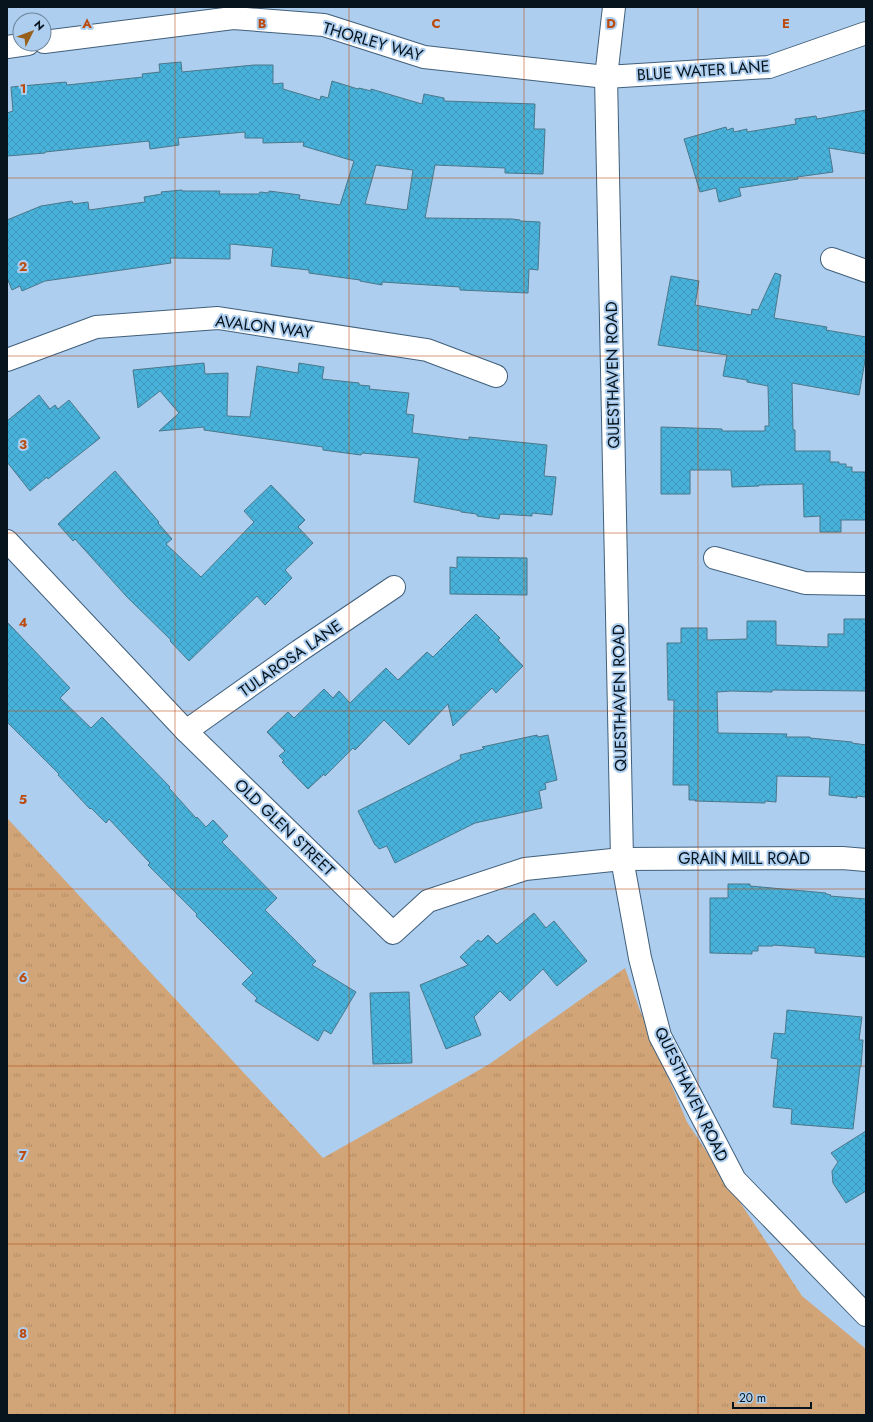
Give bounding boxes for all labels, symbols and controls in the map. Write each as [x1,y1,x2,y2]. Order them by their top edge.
north arrow [12,12,52,52]
text: A [81,14,92,33]
text: B [258,14,267,33]
text: C [431,14,441,33]
text: D [606,14,616,33]
text: E [782,14,790,33]
street label: THORLEY WAY [320,16,426,67]
text: N [31,17,48,34]
street label: BLUE WATER LANE [636,54,770,87]
text: 1 [20,79,26,98]
text: 2 [19,257,27,276]
street label: QUESTHAVEN ROAD [600,301,625,449]
street label: AVALON WAY [214,309,314,344]
text: 3 [19,435,27,454]
text: 4 [18,613,28,632]
street label: TULAROSA LANE [234,614,346,702]
street label: QUESTHAVEN ROAD [607,624,632,772]
street label: OLD GLEN STREET [229,773,340,882]
text: 5 [19,790,27,809]
street label: GRAIN MILL ROAD [678,847,810,870]
text: 6 [19,968,28,987]
street label: QUESTHAVEN ROAD [649,1023,734,1166]
text: 7 [19,1146,27,1165]
text: 8 [19,1324,27,1343]
scale bar [733,1384,811,1410]
text: 20 m [739,1389,766,1407]

